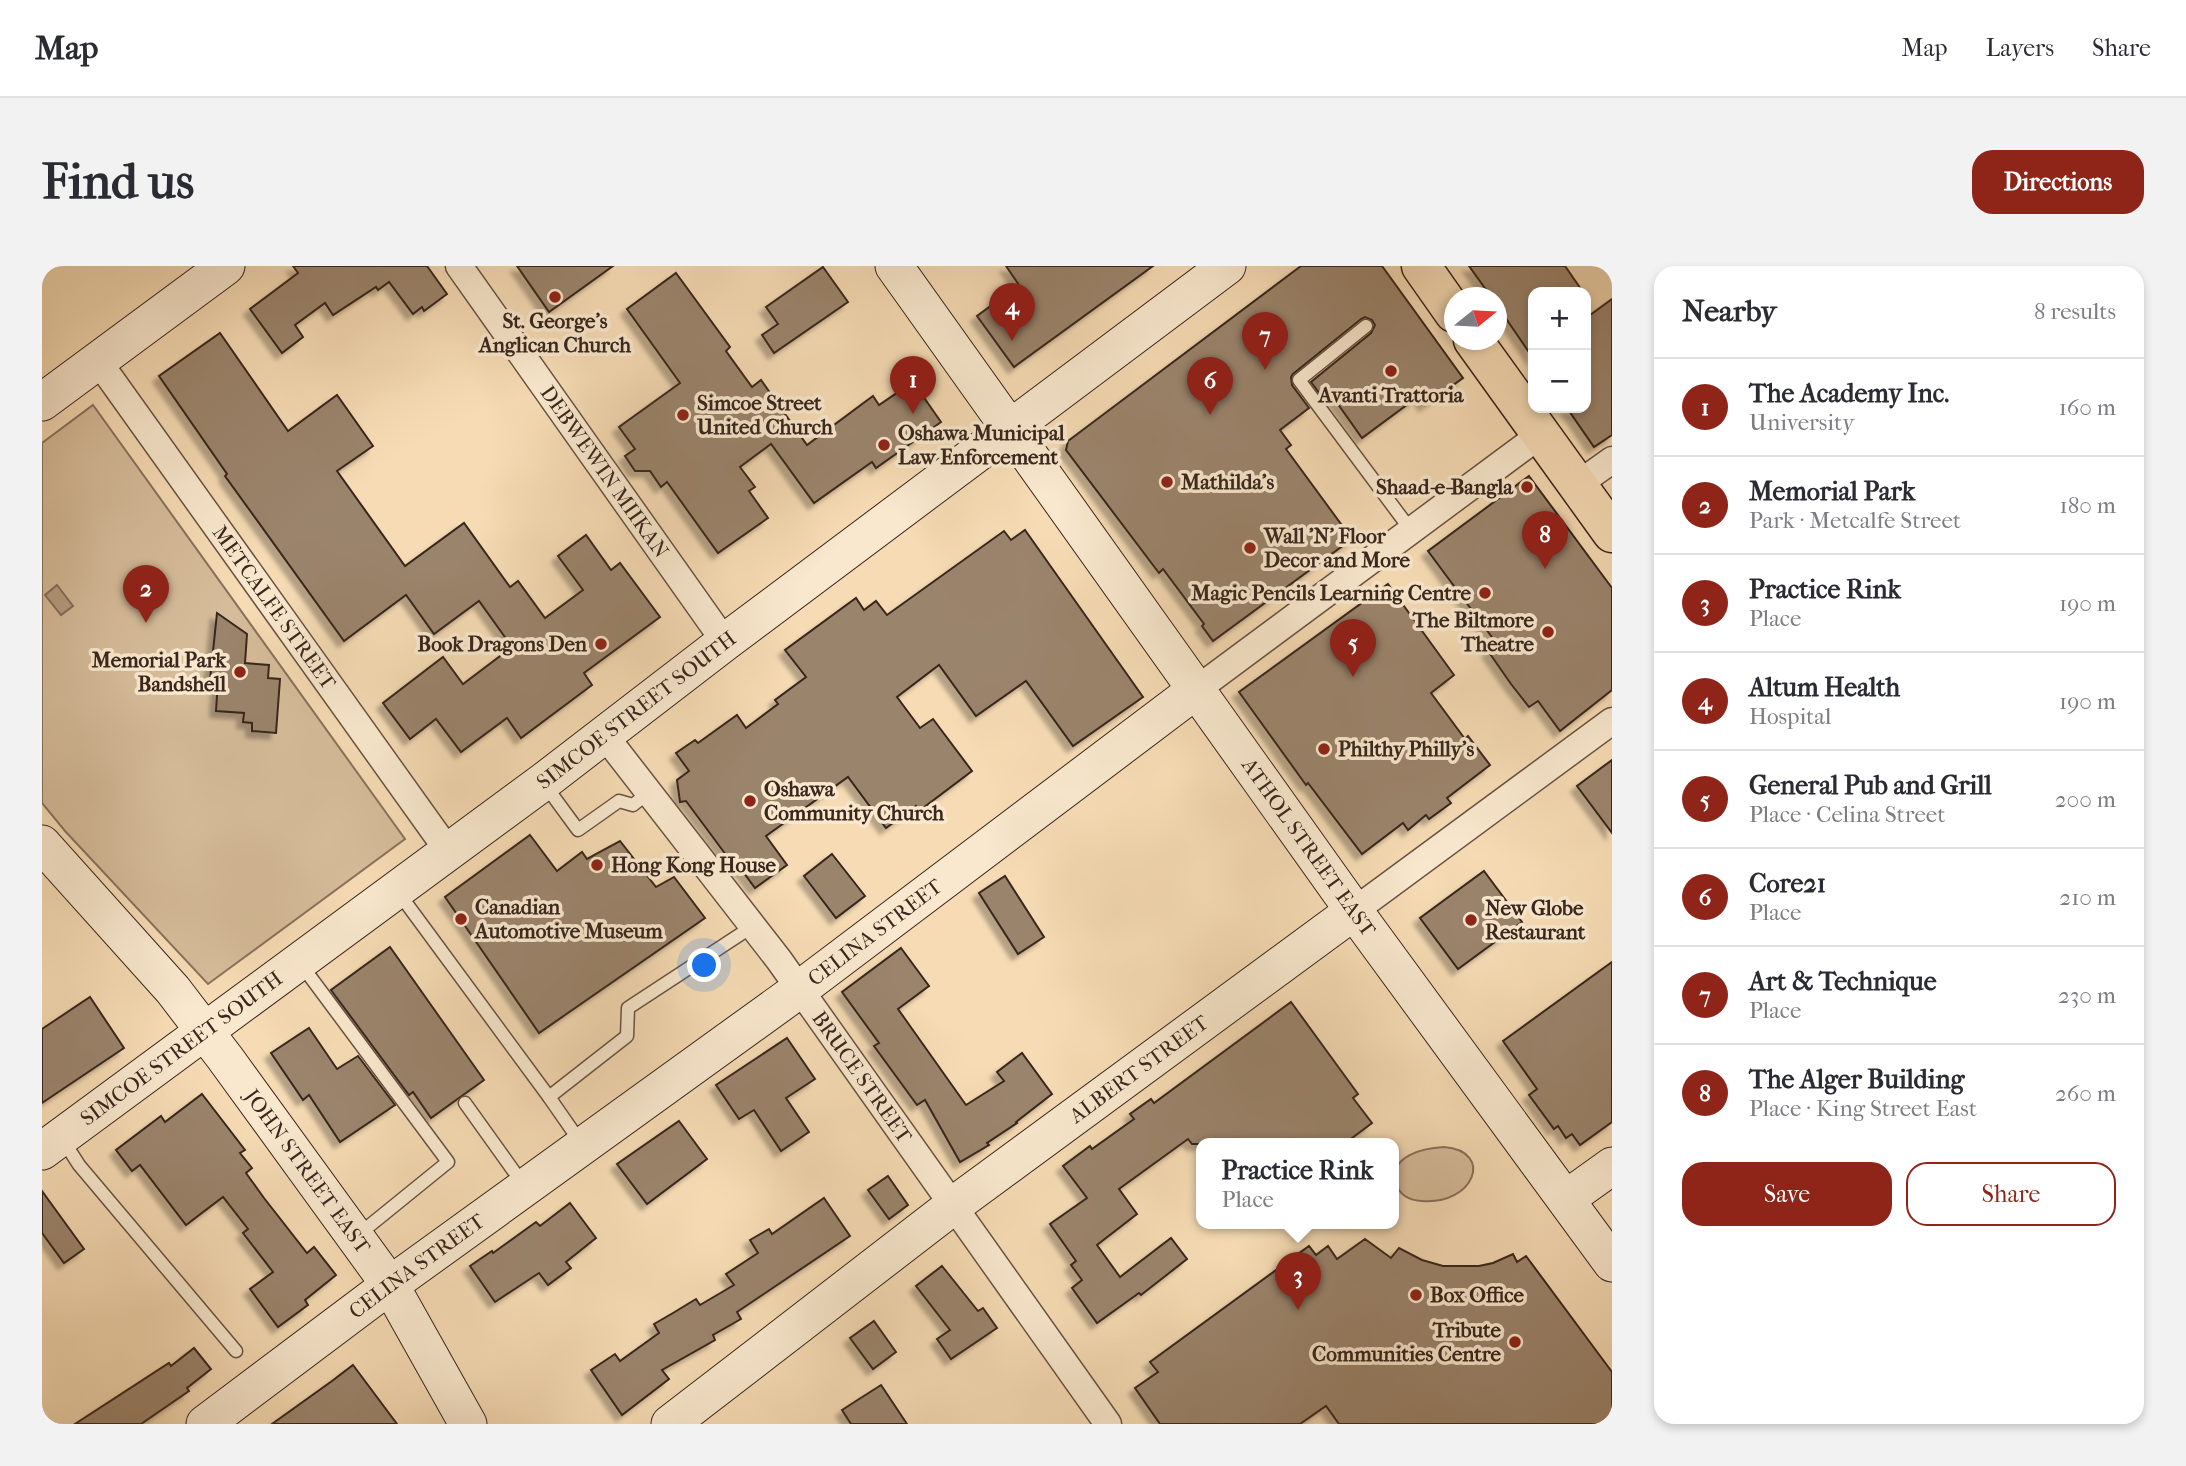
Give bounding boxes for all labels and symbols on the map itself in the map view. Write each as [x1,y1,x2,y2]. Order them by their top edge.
pin: 4 [989,283,1035,341]
north arrow [1444,287,1507,350]
marker: St. George's Anglican Church [547,289,563,305]
place label: St. George's Anglican Church [477,309,631,357]
pin: 7 [1242,312,1288,370]
pin: 1 [890,356,936,414]
pin: 6 [1187,357,1233,415]
marker: Avanti Trattoria [1383,363,1399,379]
street label: DEBWEWIN MIIKAN [535,381,674,562]
place label: Avanti Trattoria [1316,383,1465,407]
place label: Simcoe Street United Church [696,391,833,439]
marker: Simcoe Street United Church [675,407,691,423]
place label: Oshawa Municipal Law Enforcement [898,421,1065,469]
marker: Oshawa Municipal Law Enforcement [876,437,892,453]
place label: Mathilda's [1180,470,1274,494]
marker: Mathilda's [1159,474,1175,490]
place label: Shaad-e-Bangla [1376,475,1514,499]
marker: Shaad-e-Bangla [1519,479,1535,495]
pin: 8 [1522,511,1568,569]
street label: METCALFE STREET [208,521,341,695]
place label: Wall 'N' Floor Decor and More [1263,524,1411,572]
marker: Wall 'N' Floor Decor and More [1242,540,1258,556]
pin: 2 [123,565,169,623]
place label: Magic Pencils Learning Centre [1190,581,1472,605]
marker: Magic Pencils Learning Centre [1477,585,1493,601]
place label: The Biltmore Theatre [1412,608,1535,656]
pin: 5 [1330,619,1376,677]
marker: The Biltmore Theatre [1540,624,1556,640]
street label: SIMCOE STREET SOUTH [532,626,741,794]
place label: Book Dragons Den [417,632,588,656]
marker: Book Dragons Den [593,636,609,652]
place label: Memorial Park Bandshell [91,648,227,696]
marker: Memorial Park Bandshell [232,664,248,680]
place label: Philthy Philly's [1338,737,1474,761]
marker: Philthy Philly's [1316,741,1332,757]
street label: ATHOL STREET EAST [1236,753,1381,942]
place label: Oshawa Community Church [764,777,944,825]
marker: Oshawa Community Church [742,793,758,809]
place label: Hong Kong House [611,853,777,877]
marker: Hong Kong House [589,857,605,873]
street label: CELINA STREET [803,874,947,991]
place label: Canadian Automotive Museum [473,895,663,943]
place label: New Globe Restaurant [1485,896,1586,944]
marker: Canadian Automotive Museum [453,911,469,927]
marker: New Globe Restaurant [1463,912,1479,928]
your location [687,948,721,982]
street label: SIMCOE STREET SOUTH [76,966,287,1131]
street label: BRUCE STREET [807,1006,917,1148]
street label: ALBERT STREET [1064,1010,1213,1129]
street label: JOHN STREET EAST [239,1083,376,1259]
street label: CELINA STREET [344,1208,490,1324]
pin: 3 [1275,1252,1321,1310]
place label: Box Office [1430,1283,1525,1307]
marker: Box Office [1408,1287,1424,1303]
place label: Tribute Communities Centre [1312,1318,1502,1366]
marker: Tribute Communities Centre [1507,1334,1523,1350]

